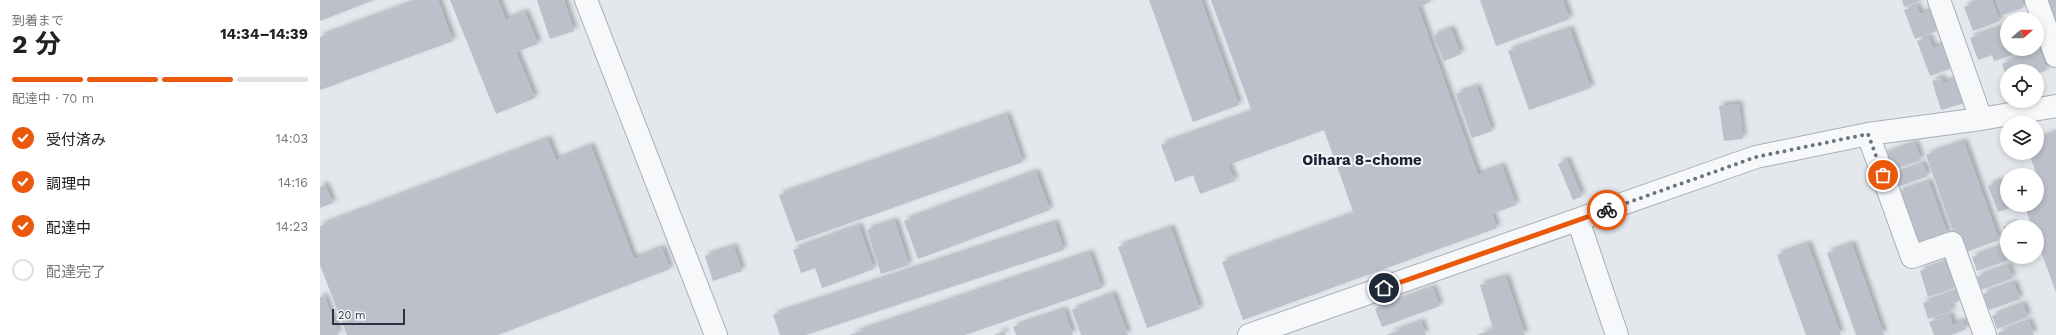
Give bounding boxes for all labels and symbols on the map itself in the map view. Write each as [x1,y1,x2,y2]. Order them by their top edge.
north arrow [2000,12,2044,56]
district label: Oihara 8-chome [1302,151,1422,169]
pin [1866,158,1900,192]
courier [1587,190,1627,230]
pin [1367,271,1401,305]
scale bar [332,307,405,326]

